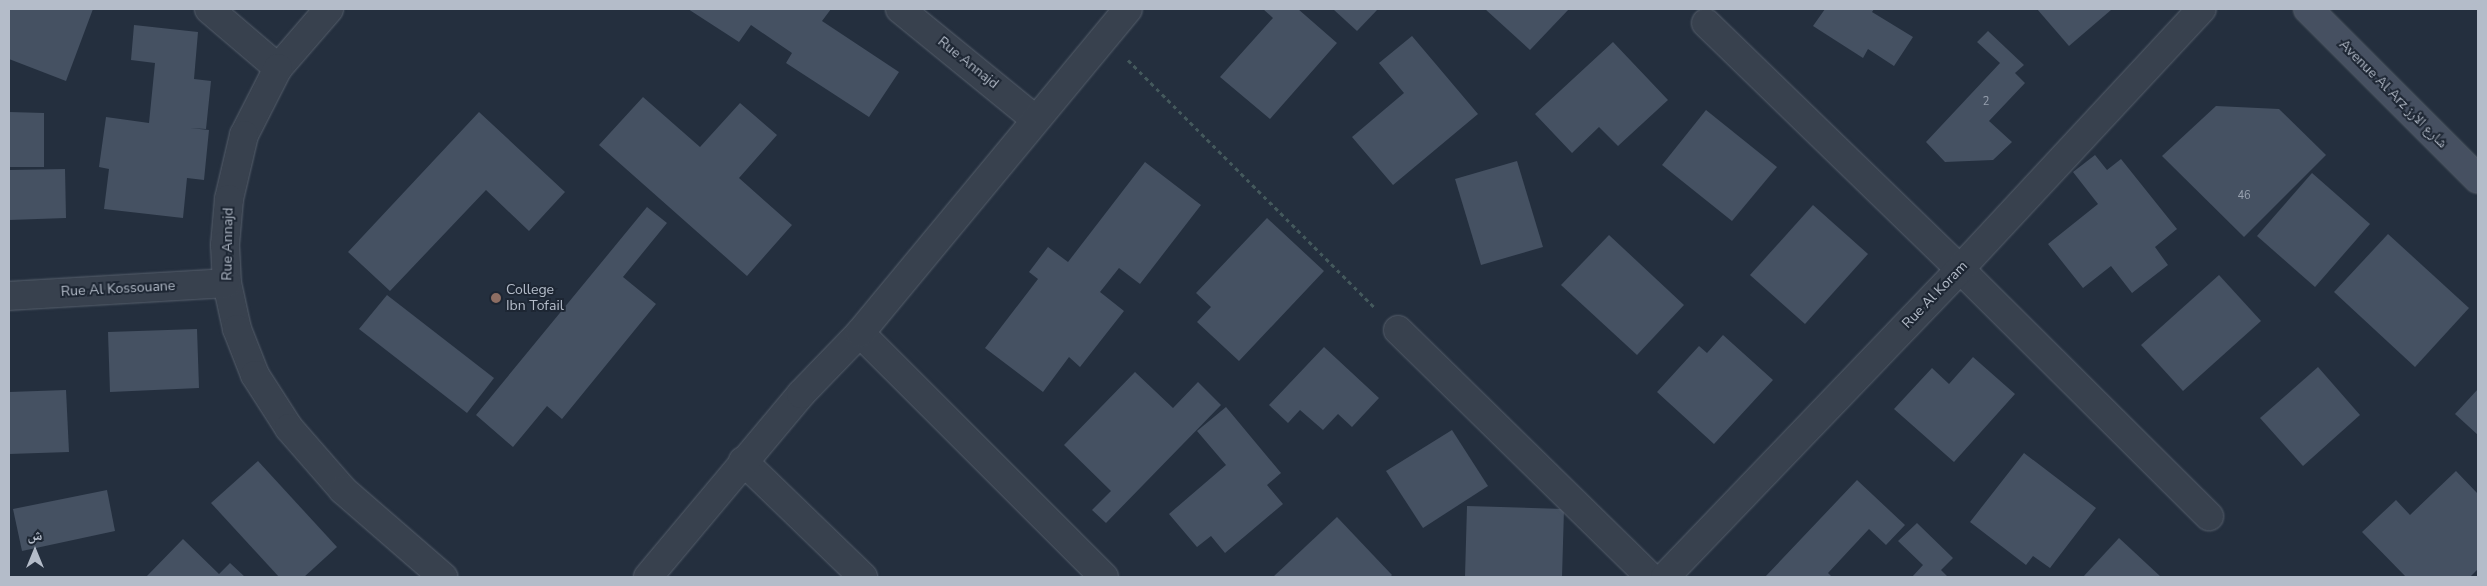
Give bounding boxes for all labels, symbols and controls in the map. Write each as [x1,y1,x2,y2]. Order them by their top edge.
street label: Rue Annajd [934,33,1002,93]
street label: Avenue Al Arz شارع الأرز [2335,36,2451,152]
house number: 2 [1983,95,1989,109]
house number: 46 [2237,189,2251,203]
street label: Rue Annajd [219,207,237,281]
street label: Rue Al Koram [1899,258,1971,332]
street label: Rue Al Kossouane [60,278,176,300]
place label: College Ibn Tofail [506,282,564,314]
marker: College Ibn Tofail [490,292,502,304]
north arrow [10,526,60,576]
text: ش [28,526,42,545]

